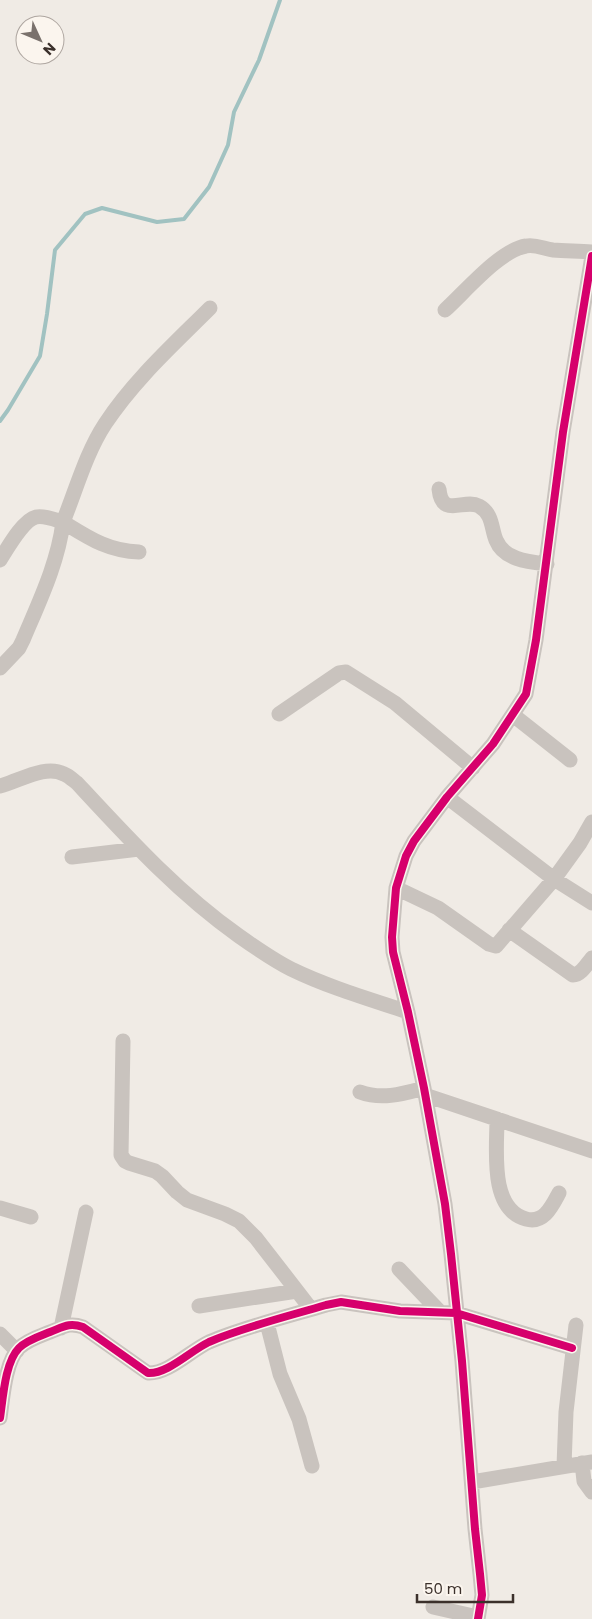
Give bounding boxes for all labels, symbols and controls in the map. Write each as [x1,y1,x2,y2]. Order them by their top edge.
north arrow [15,15,65,65]
text: N [39,38,60,60]
scale bar [417,1572,513,1604]
text: 50 m [424,1578,462,1599]

